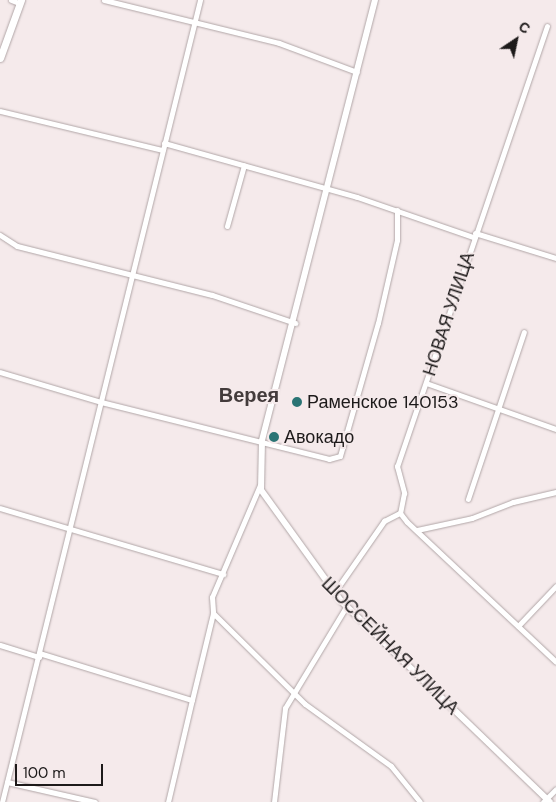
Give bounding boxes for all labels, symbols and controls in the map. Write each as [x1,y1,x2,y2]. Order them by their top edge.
north arrow [491,15,541,65]
text: С [515,17,534,38]
street label: НОВАЯ УЛИЦА [419,249,479,379]
district label: Верея [219,383,279,407]
place label: Раменское 140153 [307,391,459,413]
marker: Раменское 140153 [291,396,303,408]
place label: Авокадо [284,426,354,448]
marker: Авокадо [268,431,280,443]
street label: ШОССЕЙНАЯ УЛИЦА [317,573,463,719]
scale bar [18,754,105,786]
text: 100 m [23,763,66,783]

